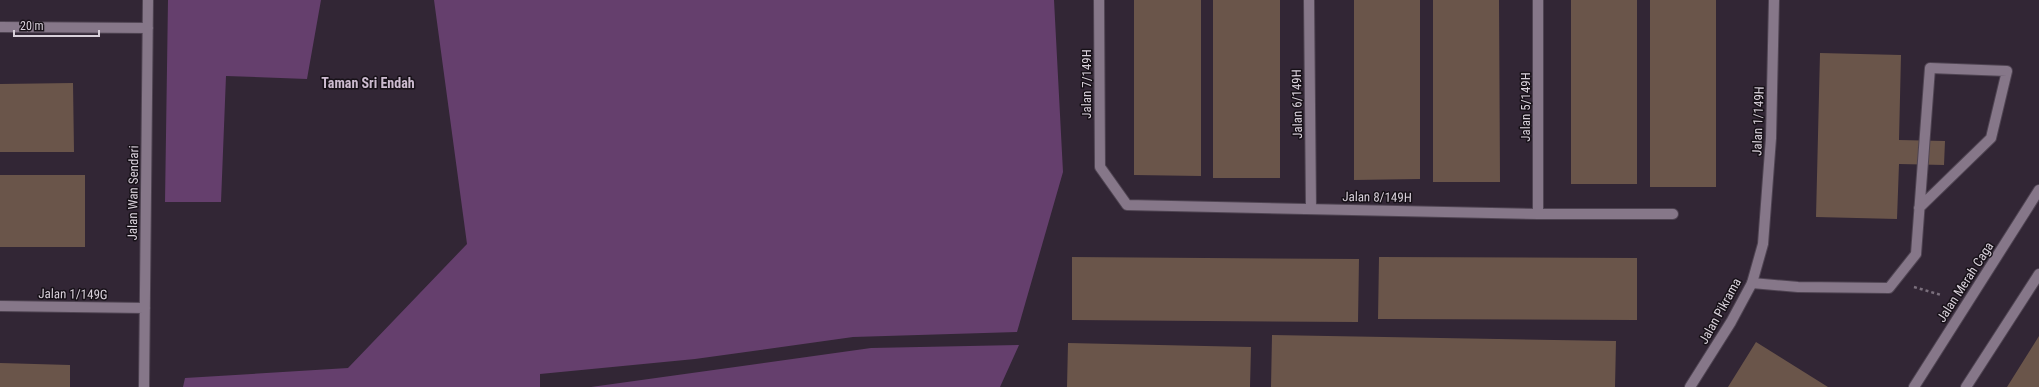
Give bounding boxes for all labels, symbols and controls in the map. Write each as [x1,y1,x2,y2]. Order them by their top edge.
scale bar [14,12,99,38]
text: 20 m [20,19,44,33]
street label: Jalan 7/149H [1079,49,1094,119]
street label: Jalan 6/149H [1289,69,1305,139]
street label: Jalan 5/149H [1518,72,1533,142]
district label: Taman Sri Endah [321,75,415,91]
street label: Jalan 1/149H [1749,86,1767,156]
street label: Jalan Wan Sendari [125,145,141,241]
street label: Jalan 8/149H [1342,189,1412,205]
street label: Jalan Merah Caga [1934,239,1996,325]
street label: Jalan Pikrama [1696,275,1744,347]
street label: Jalan 1/149G [38,286,108,302]

